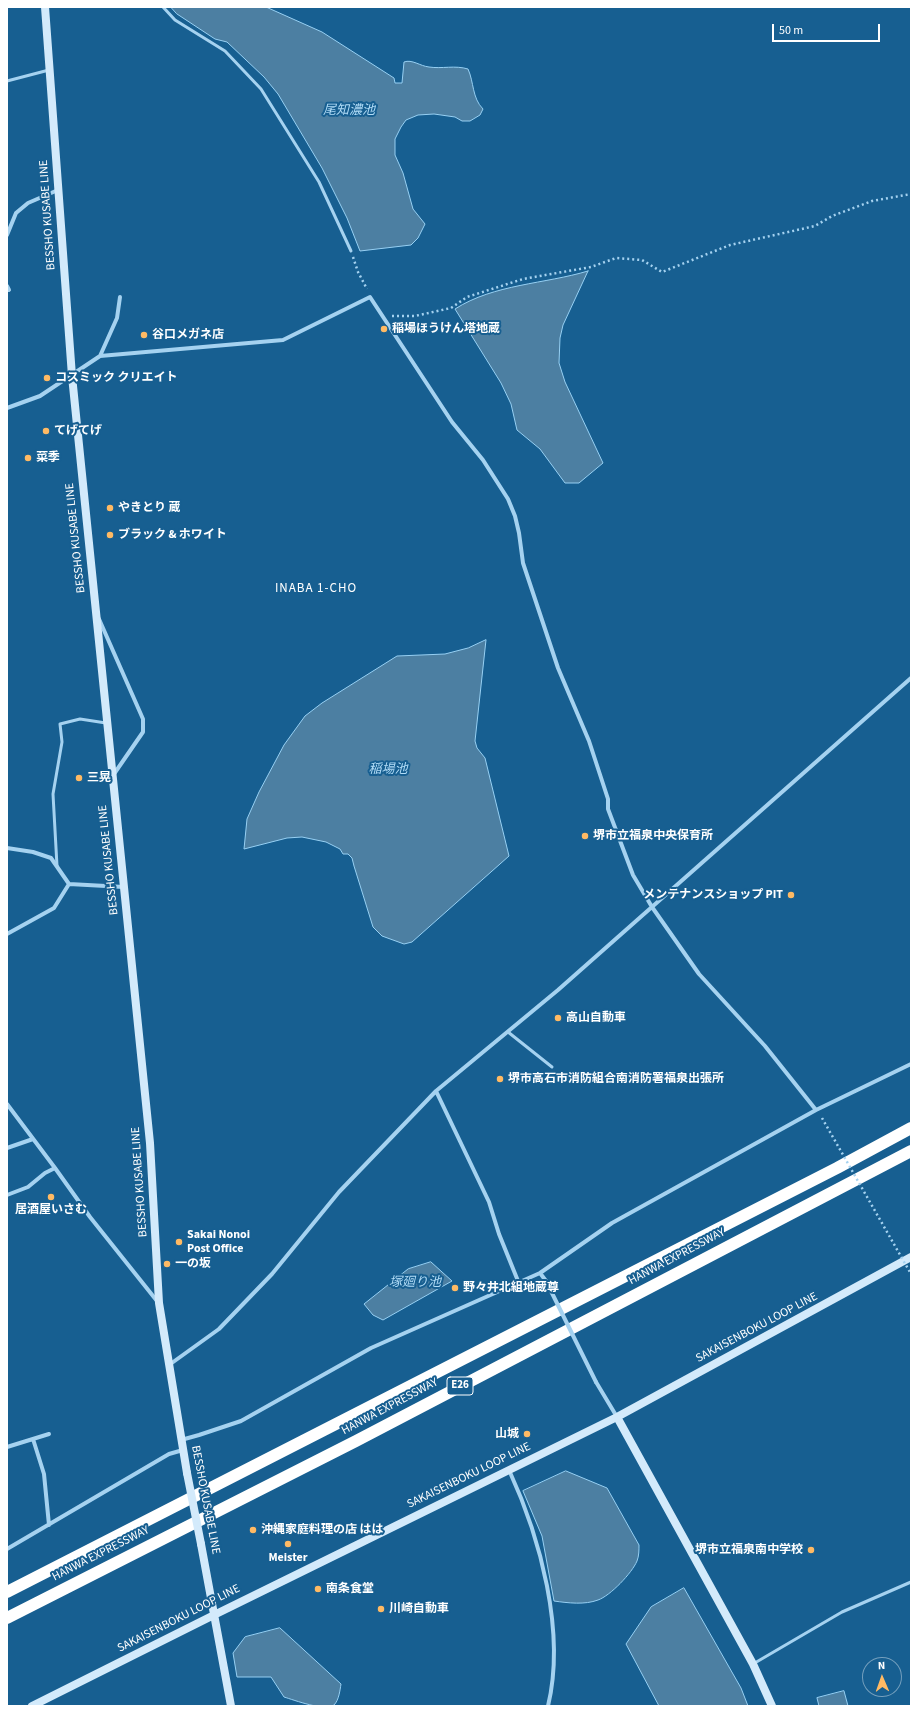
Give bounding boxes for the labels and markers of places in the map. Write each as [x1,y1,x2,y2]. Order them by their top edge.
place label: 稲場ほうけん塔地蔵 [392,322,500,336]
marker: 稲場ほうけん塔地蔵 [379,324,389,334]
place label: 谷口メガネ店 [152,328,224,342]
marker: 谷口メガネ店 [139,330,149,340]
place label: コスミック クリエイト [55,371,177,385]
marker: コスミック クリエイト [42,373,52,383]
place label: てげてげ [54,424,102,438]
marker: てげてげ [41,426,51,436]
place label: 菜季 [36,451,60,465]
marker: 菜季 [23,453,33,463]
place label: やきとり 蔵 [118,501,180,515]
marker: やきとり 蔵 [105,503,115,513]
place label: ブラック & ホワイト [118,528,227,542]
marker: ブラック & ホワイト [105,530,115,540]
place label: 三晃 [87,771,111,785]
marker: 三晃 [74,773,84,783]
place label: 堺市立福泉中央保育所 [593,829,713,843]
marker: 堺市立福泉中央保育所 [580,831,590,841]
place label: メンテナンスショップ PIT [643,888,783,902]
marker: メンテナンスショップ PIT [786,890,796,900]
place label: 高山自動車 [566,1011,626,1025]
marker: 高山自動車 [553,1013,563,1023]
place label: 堺市高石市消防組合南消防署福泉出張所 [508,1072,724,1086]
marker: 堺市高石市消防組合南消防署福泉出張所 [495,1074,505,1084]
marker: 居酒屋いさむ [46,1192,56,1202]
place label: 居酒屋いさむ [15,1203,87,1217]
place label: Sakai Nonoi Post Office [187,1228,250,1256]
marker: Sakai Nonoi Post Office [174,1237,184,1247]
place label: 一の坂 [175,1257,211,1271]
marker: 一の坂 [162,1259,172,1269]
place label: 野々井北組地蔵尊 [463,1281,559,1295]
marker: 野々井北組地蔵尊 [450,1283,460,1293]
place label: 山城 [495,1427,519,1441]
marker: 山城 [522,1429,532,1439]
place label: 沖縄家庭料理の店 はは [261,1523,383,1537]
marker: 沖縄家庭料理の店 はは [248,1525,258,1535]
marker: Meister [283,1539,293,1549]
place label: 堺市立福泉南中学校 [695,1543,803,1557]
marker: 堺市立福泉南中学校 [806,1545,816,1555]
place label: Meister [268,1551,308,1565]
place label: 南条食堂 [326,1582,374,1596]
marker: 南条食堂 [313,1584,323,1594]
place label: 川崎自動車 [389,1602,449,1616]
marker: 川崎自動車 [376,1604,386,1614]

